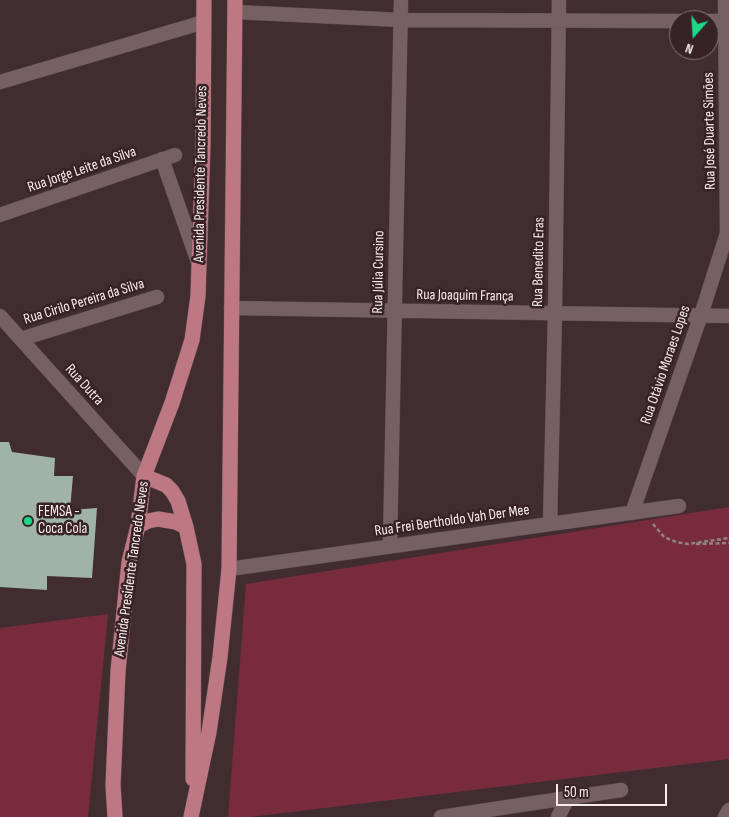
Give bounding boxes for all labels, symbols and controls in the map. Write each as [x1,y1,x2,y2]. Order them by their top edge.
north arrow [669,10,719,60]
text: N [683,39,696,58]
street label: Rua José Duarte Simões [700,72,720,190]
street label: Avenida Presidente Tancredo Neves [190,86,212,262]
street label: Rua Jorge Leite da Silva [25,143,139,197]
street label: Rua Benedito Eras [529,217,549,307]
street label: Rua Júlia Cursino [369,230,389,314]
street label: Rua Cirilo Pereira da Silva [22,275,146,329]
street label: Rua Joaquim França [416,286,514,306]
street label: Rua Otávio Moraes Lopes [637,303,695,427]
street label: Rua Dutra [61,361,107,409]
street label: Avenida Presidente Tancredo Neves [111,480,153,658]
street label: Rua Frei Bertholdo Vah Der Mee [373,501,531,541]
place label: FEMSA - Coca Cola [38,503,87,538]
marker: FEMSA - Coca Cola [22,515,34,527]
scale bar [559,774,670,806]
text: 50 m [564,783,589,802]

